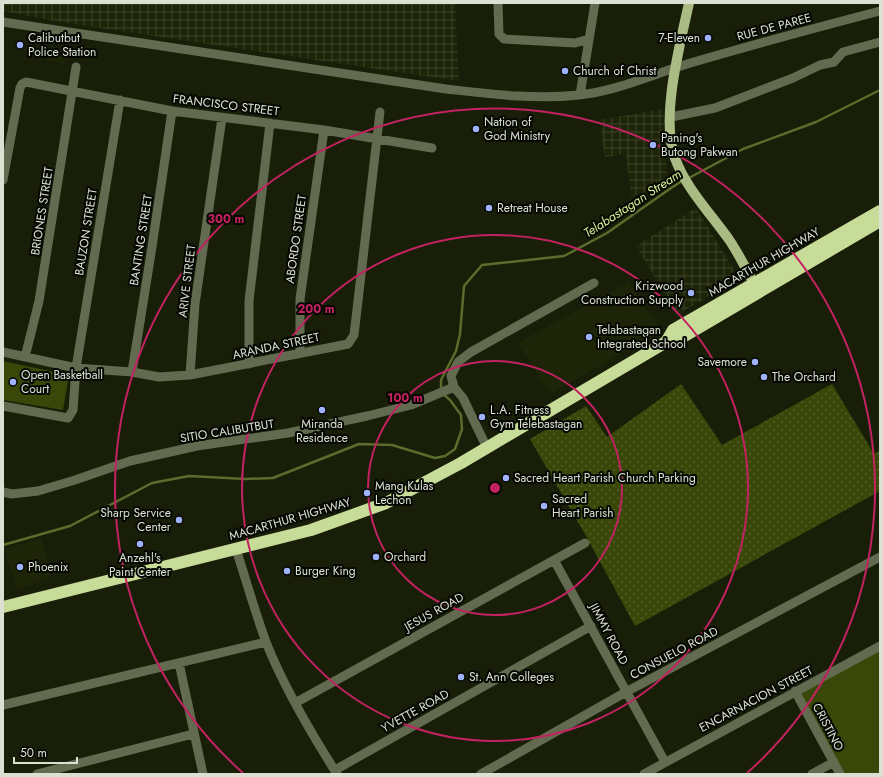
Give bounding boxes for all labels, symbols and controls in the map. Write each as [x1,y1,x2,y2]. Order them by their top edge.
street label: RUE DE PAREE [735,8,813,46]
place label: Calibutbut Police Station [28,29,96,61]
place label: 7-Eleven [658,29,700,47]
marker: 7-Eleven [703,33,713,43]
marker: Calibutbut Police Station [15,40,25,50]
place label: Church of Christ [573,62,657,80]
marker: Church of Christ [560,66,570,76]
street label: FRANCISCO STREET [172,90,280,120]
place label: Nation of God Ministry [484,113,551,145]
marker: Nation of God Ministry [471,124,481,134]
place label: Paning's Butong Pakwan [661,129,738,161]
marker: Paning's Butong Pakwan [648,140,658,150]
street label: BRIONES STREET [26,165,58,257]
water label: Telabastagan Stream [580,165,685,242]
street label: BAUZON STREET [70,187,102,277]
street label: BANTING STREET [125,193,157,287]
street label: ABORDO STREET [281,193,311,285]
place label: Retreat House [497,199,568,217]
marker: Retreat House [484,203,494,213]
text: 300 m [208,210,245,228]
street label: MACARTHUR HIGHWAY [705,223,823,301]
street label: ARIVE STREET [174,243,200,319]
place label: Krizwood Construction Supply [581,277,684,309]
marker: Krizwood Construction Supply [686,288,696,298]
text: 200 m [297,300,335,318]
place label: Telabastagan Integrated School [597,321,686,353]
street label: ARANDA STREET [231,328,322,364]
marker: Telabastagan Integrated School [584,332,594,342]
place label: Savemore [697,353,747,371]
marker: Savemore [750,357,760,367]
place label: Open Basketball Court [21,366,103,398]
place label: The Orchard [772,368,836,386]
marker: The Orchard [759,372,769,382]
marker: Open Basketball Court [8,377,18,387]
text: 100 m [387,389,423,407]
place label: L.A. Fitness Gym Telebastagan [490,401,582,433]
marker: Miranda Residence [317,405,327,415]
marker: L.A. Fitness Gym Telebastagan [477,412,487,422]
street label: SITIO CALIBUTBUT [179,415,276,447]
place label: Miranda Residence [296,415,348,447]
place label: Sacred Heart Parish Church Parking [514,469,696,487]
marker: Sacred Heart Parish Church Parking [501,473,511,483]
place label: Mang Kulas Lechon [375,477,433,509]
centre of rings [488,481,502,495]
marker: Mang Kulas Lechon [362,488,372,498]
place label: Sacred Heart Parish [552,490,614,522]
street label: MACARTHUR HIGHWAY [227,493,353,545]
marker: Sacred Heart Parish [539,501,549,511]
place label: Sharp Service Center [100,504,172,536]
marker: Sharp Service Center [174,515,184,525]
marker: Anzehl's Paint Center [135,539,145,549]
place label: Orchard [384,548,426,566]
place label: Anzehl's Paint Center [109,549,172,581]
marker: Orchard [371,552,381,562]
place label: Phoenix [28,558,69,576]
marker: Phoenix [15,562,25,572]
place label: Burger King [295,562,356,580]
marker: Burger King [282,566,292,576]
street label: JESUS ROAD [399,588,467,637]
street label: JIMMY ROAD [584,598,633,668]
street label: CONSUELO ROAD [627,622,721,684]
street label: ENCARNACION STREET [696,661,817,737]
place label: St. Ann Colleges [469,668,554,686]
marker: St. Ann Colleges [456,672,466,682]
street label: YVETTE ROAD [378,685,452,737]
street label: CRISTINO [808,700,848,754]
scale bar [14,739,77,765]
text: 50 m [20,744,47,762]

